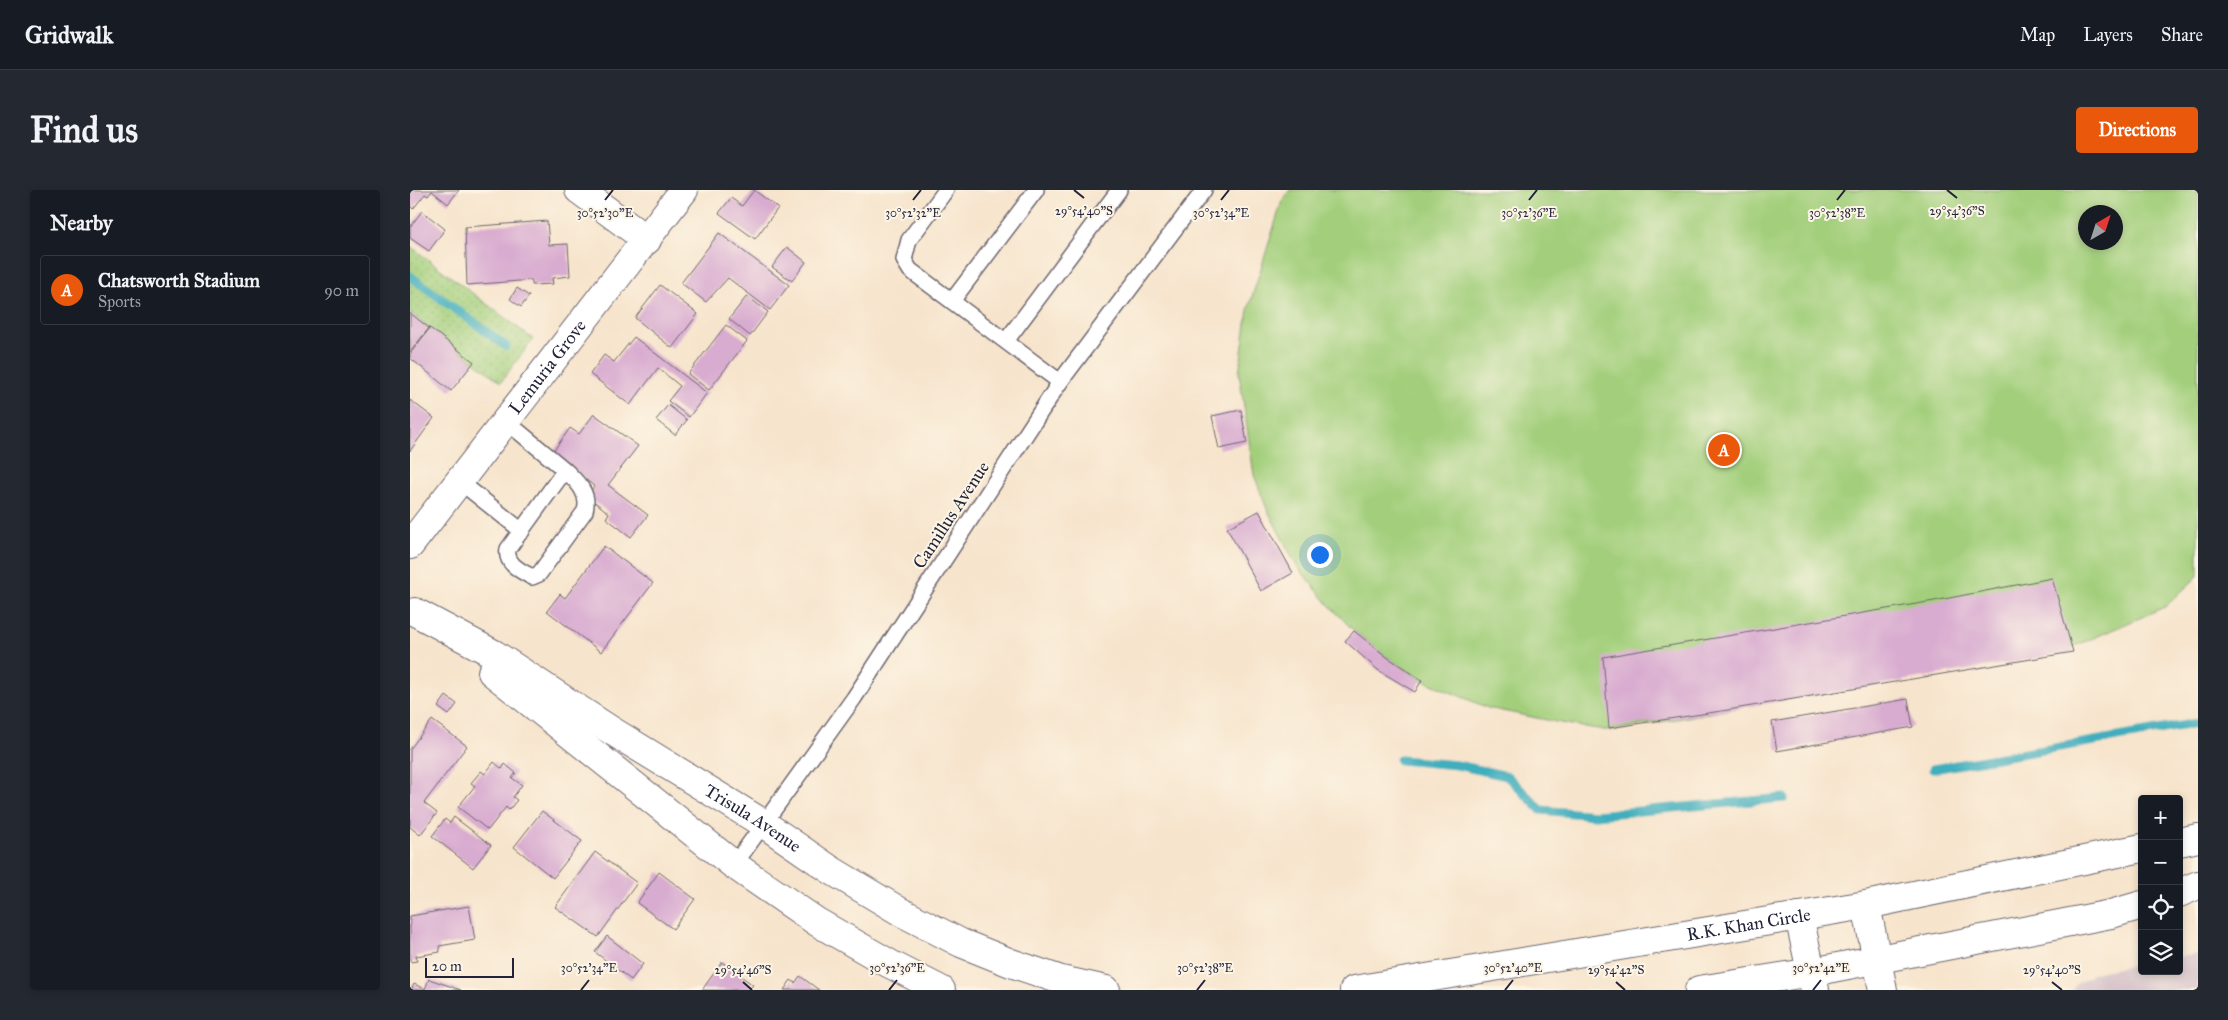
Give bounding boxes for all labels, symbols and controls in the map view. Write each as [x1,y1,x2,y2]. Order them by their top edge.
text: Gridwalk [25,20,113,50]
text: Map [2020,24,2055,46]
text: Layers [2083,24,2133,46]
text: Share [2161,24,2203,46]
button: Directions [2076,107,2198,153]
text: Find us [30,109,138,152]
text: 29°54'40"S [1055,204,1113,218]
text: 29°54'36"S [1929,204,1985,218]
north arrow [2078,205,2123,250]
text: 30°52'30"E [577,206,634,220]
text: 30°52'32"E [885,206,941,220]
text: 30°52'34"E [1193,206,1250,220]
text: 30°52'36"E [1501,206,1557,220]
text: 30°52'38"E [1809,206,1865,220]
text: Nearby [50,210,113,236]
text: Chatsworth Stadium [98,269,260,292]
text: A [62,281,72,300]
text: 90 m [324,281,359,300]
text: Sports [98,292,141,311]
street label: Lemuria Grove [504,315,591,419]
pin: A [1708,431,1740,469]
street label: Camillus Avenue [908,457,994,573]
your location [1307,542,1333,568]
street label: Trisula Avenue [701,779,805,857]
map controls [2138,795,2183,975]
button: + [2138,795,2183,840]
button: − [2138,840,2183,885]
button: locate [2138,885,2183,930]
street label: R.K. Khan Circle [1685,903,1812,946]
button: layers [2138,930,2183,975]
scale bar [425,955,514,978]
text: 20 m [432,958,462,975]
text: 30°52'34"E [561,961,618,975]
text: 30°52'36"E [869,961,925,975]
text: 30°52'38"E [1177,961,1233,975]
text: 30°52'40"E [1484,961,1543,975]
text: 30°52'42"E [1792,961,1850,975]
text: 29°54'46"S [715,963,772,977]
text: 29°54'42"S [1588,963,1644,977]
text: 29°54'40"S [2023,963,2081,977]

